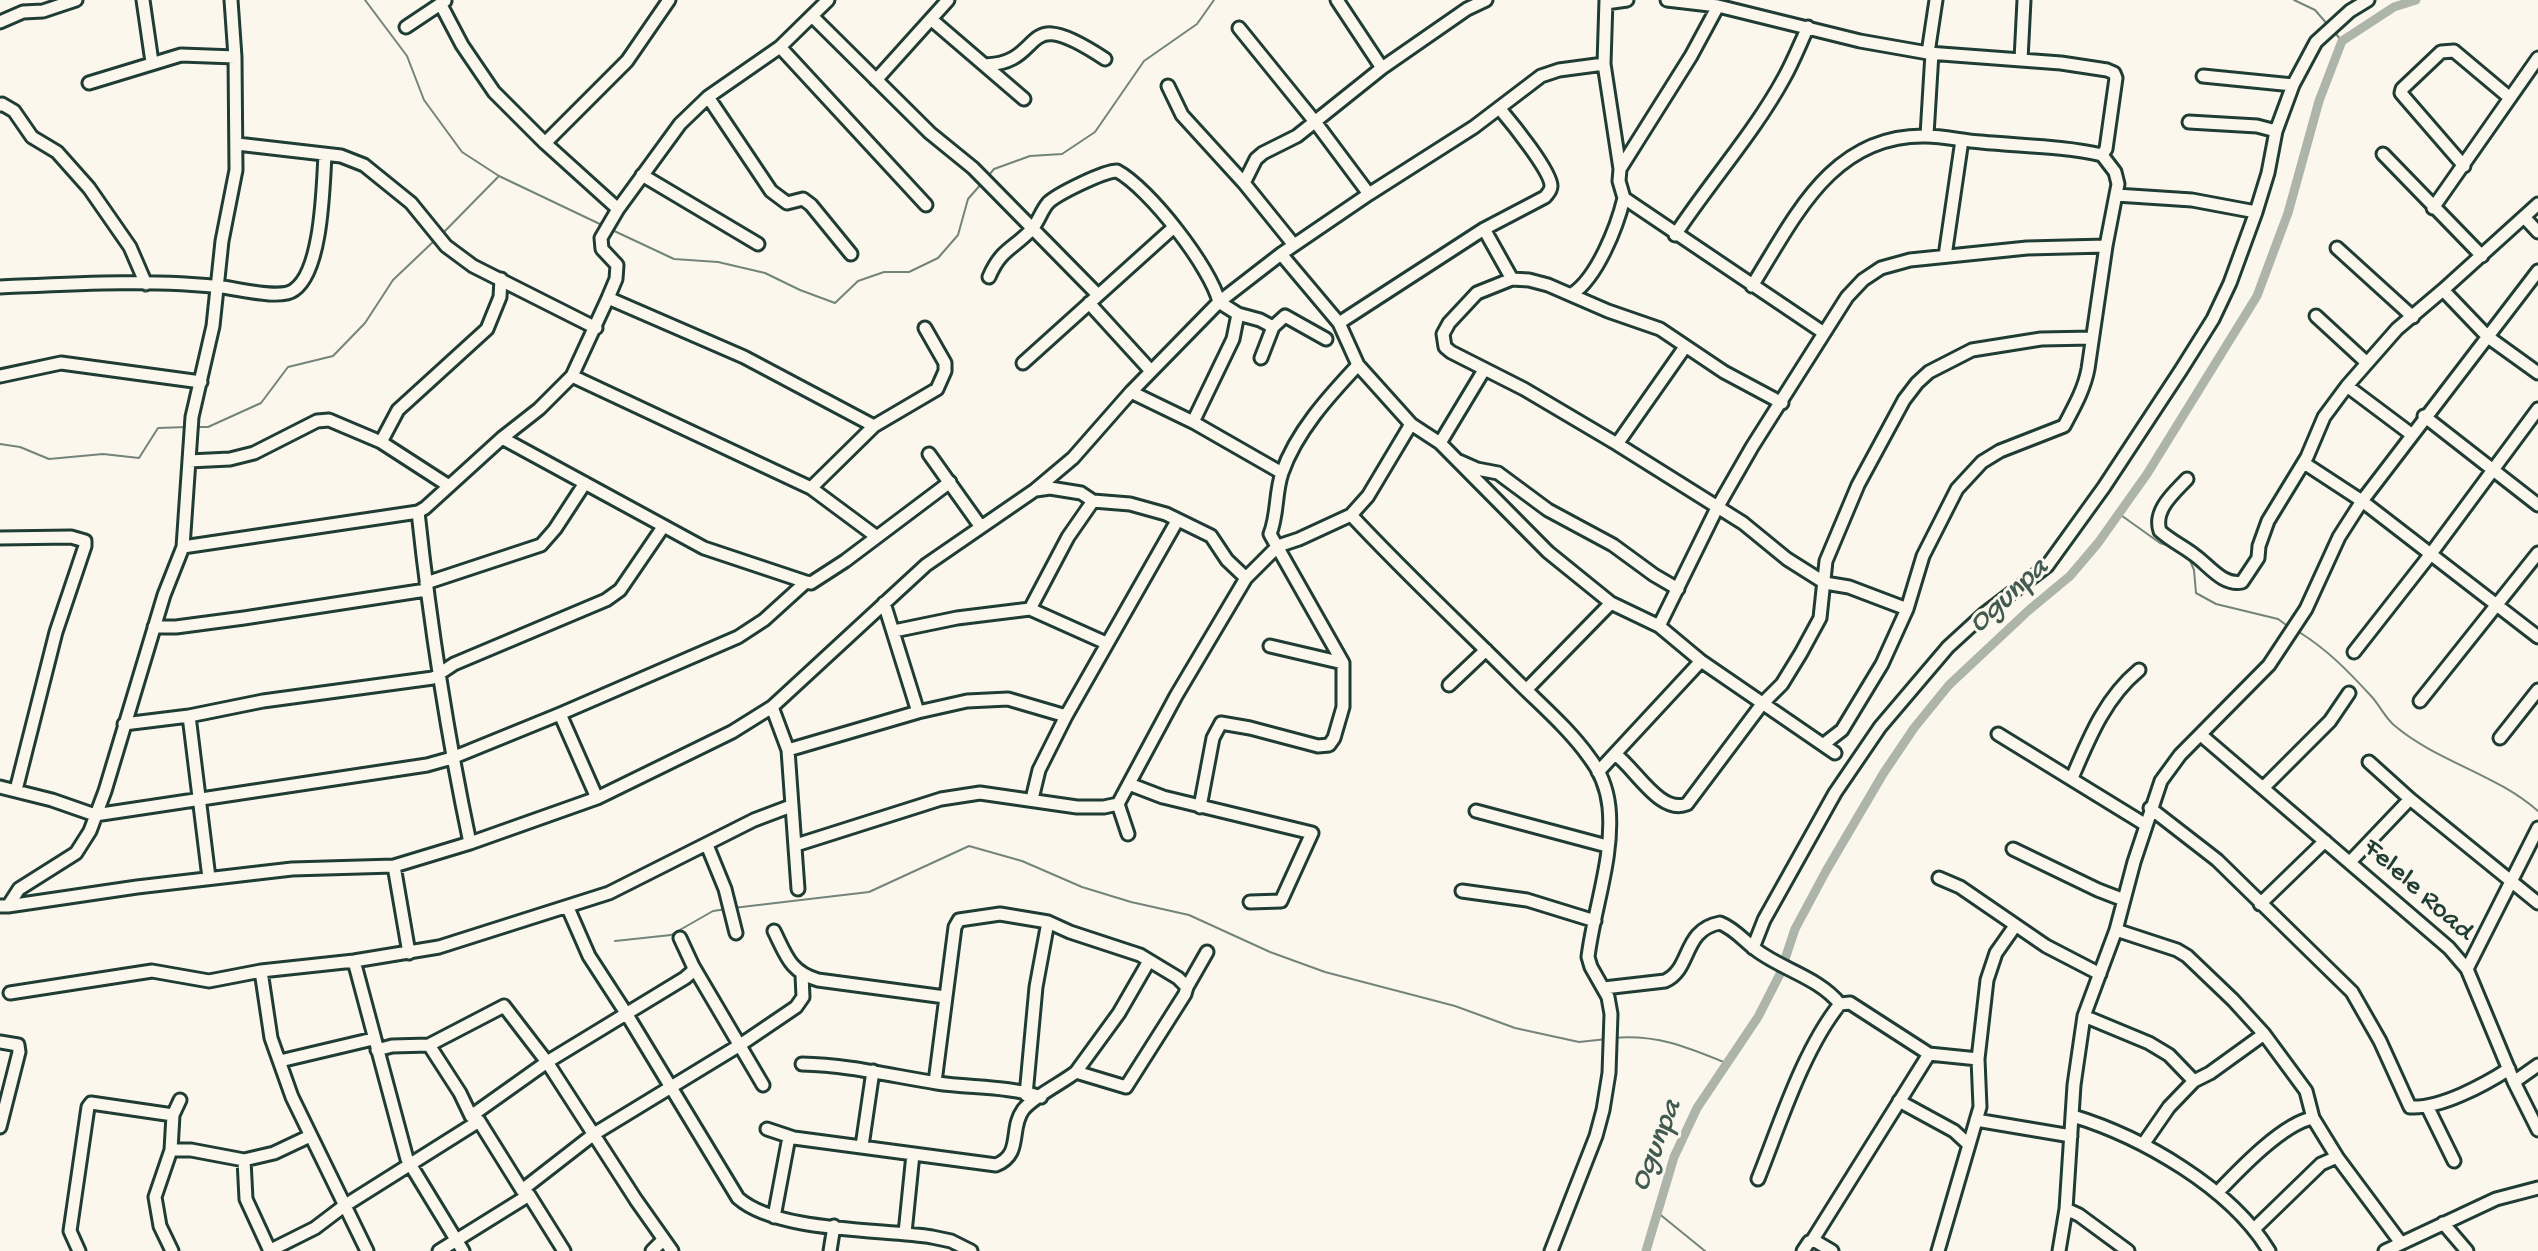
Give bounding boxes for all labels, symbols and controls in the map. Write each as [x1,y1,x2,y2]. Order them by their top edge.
water label: Ogunpa [1963,552,2057,642]
street label: Felele Road [2355,832,2479,950]
water label: Ogunpa [1624,1095,1692,1197]

